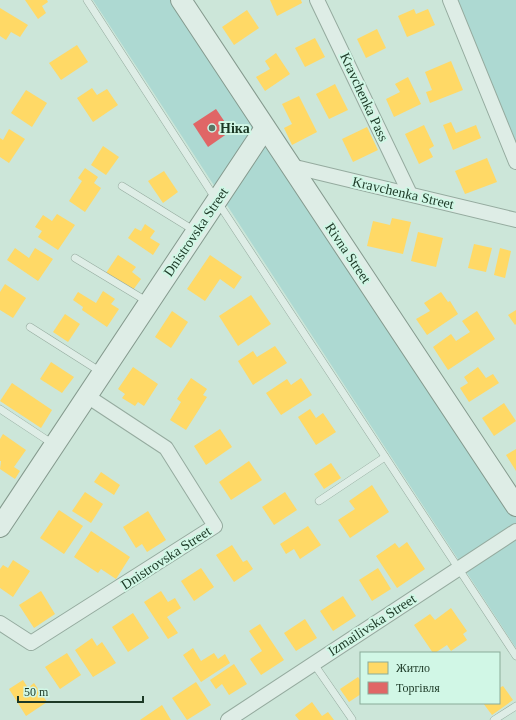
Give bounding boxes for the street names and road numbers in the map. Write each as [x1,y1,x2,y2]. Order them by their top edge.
street label: Kravchenka Pass [337,50,391,144]
street label: Kravchenka Street [351,174,455,212]
street label: Dnistrovska Street [161,185,231,279]
street label: Rivna Street [322,220,374,286]
street label: Dnistrovska Street [118,523,214,593]
street label: Izmailivska Street [325,591,419,659]

